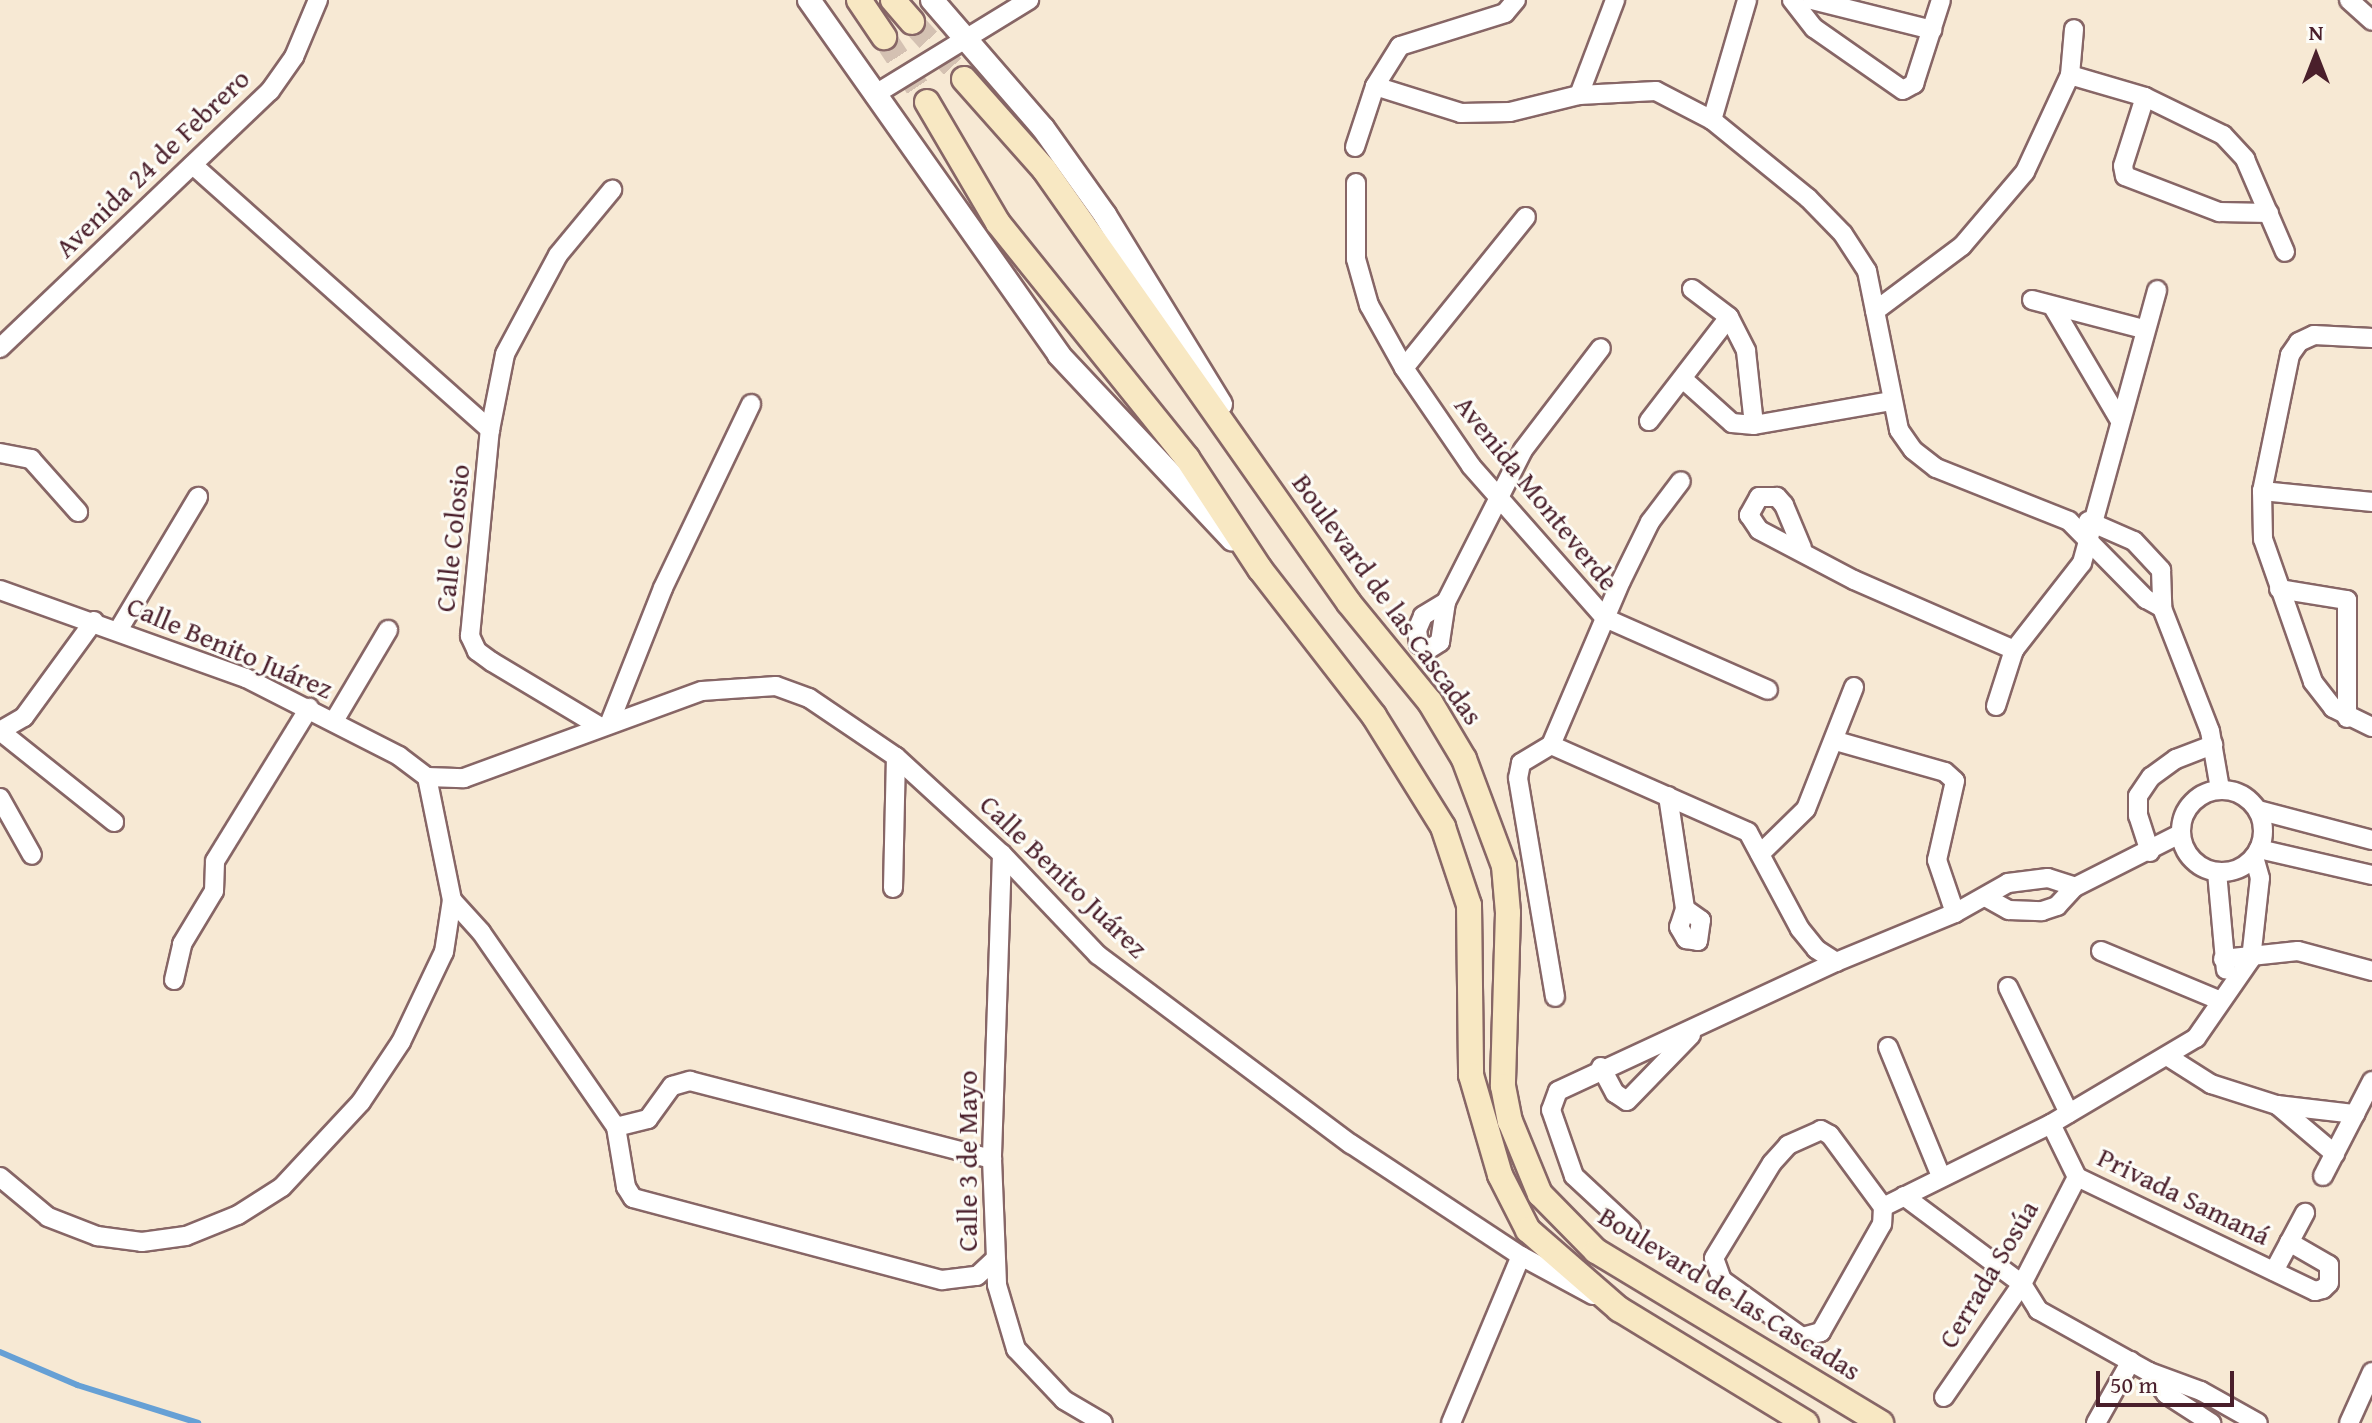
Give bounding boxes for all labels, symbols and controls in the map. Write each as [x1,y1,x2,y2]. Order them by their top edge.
north arrow [2276,16,2356,96]
text: N [2309,16,2323,48]
street label: Avenida 24 de Febrero [48,62,256,264]
street label: Avenida Monteverde [1448,389,1626,597]
street label: Calle Colosio [428,462,476,614]
street label: Boulevard de las Cascadas [1286,467,1490,731]
street label: Calle Benito Juárez [122,589,338,705]
street label: Calle Benito Juárez [973,787,1155,965]
street label: Calle 3 de Mayo [950,1070,984,1252]
street label: Privada Samaná [2092,1140,2276,1252]
street label: Cerrada Sosúa [1931,1194,2045,1354]
street label: Boulevard de las Cascadas [1593,1199,1867,1387]
scale bar [2100,1355,2238,1405]
text: 50 m [2110,1367,2158,1402]

